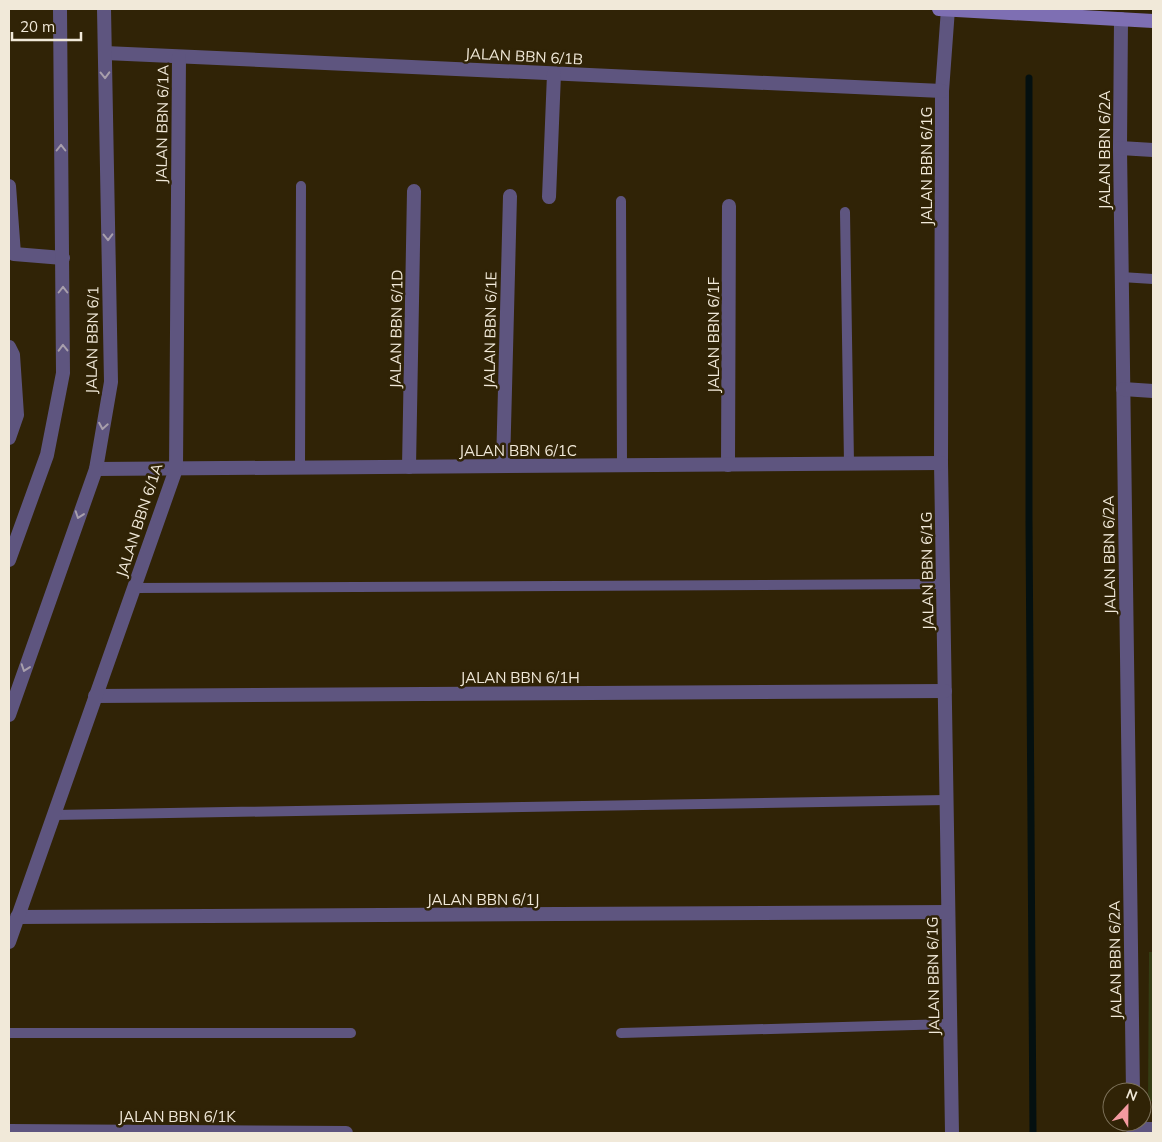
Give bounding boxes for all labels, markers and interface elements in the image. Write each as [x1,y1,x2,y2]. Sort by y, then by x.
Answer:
scale bar [12,10,81,42]
text: 20 m [20,17,55,36]
street label: JALAN BBN 6/1B [465,43,583,69]
street label: JALAN BBN 6/1A [151,64,173,184]
one-way arrow [100,72,110,79]
street label: JALAN BBN 6/2A [1095,91,1114,209]
street label: JALAN BBN 6/1G [917,107,936,225]
one-way arrow [56,144,67,152]
one-way arrow [103,234,114,242]
street label: JALAN BBN 6/1D [385,269,407,389]
street label: JALAN BBN 6/1E [479,271,501,388]
street label: JALAN BBN 6/1F [704,277,723,393]
one-way arrow [58,285,68,293]
street label: JALAN BBN 6/1 [82,286,102,394]
one-way arrow [58,343,68,351]
one-way arrow [99,421,109,430]
street label: JALAN BBN 6/1C [459,441,577,460]
street label: JALAN BBN 6/1A [112,461,166,579]
street label: JALAN BBN 6/2A [1098,495,1120,615]
one-way arrow [75,510,85,519]
street label: JALAN BBN 6/1G [916,511,938,631]
one-way arrow [21,664,31,672]
street label: JALAN BBN 6/1H [460,668,580,687]
street label: JALAN BBN 6/1J [427,890,539,909]
street label: JALAN BBN 6/2A [1104,900,1126,1020]
street label: JALAN BBN 6/1G [922,916,944,1036]
north arrow [1102,1082,1152,1132]
text: N [1124,1085,1140,1105]
street label: JALAN BBN 6/1K [118,1107,236,1126]

